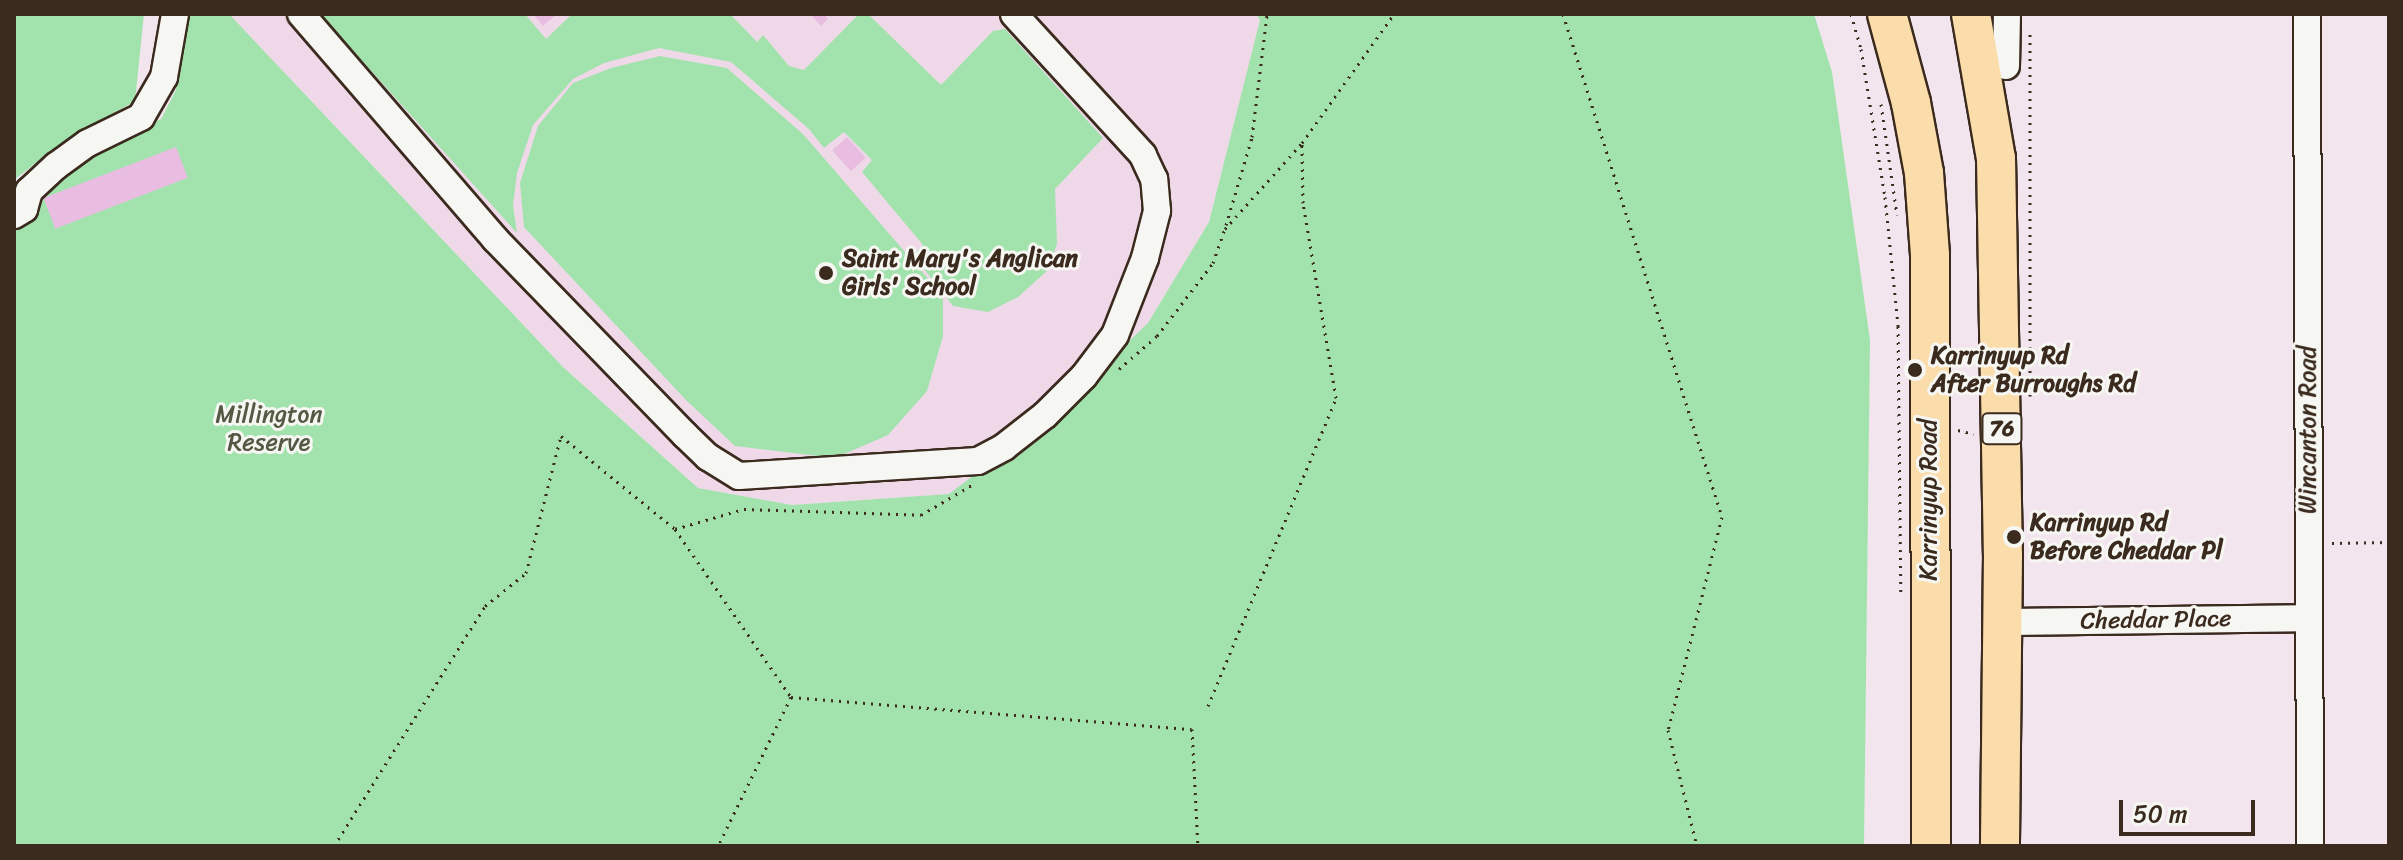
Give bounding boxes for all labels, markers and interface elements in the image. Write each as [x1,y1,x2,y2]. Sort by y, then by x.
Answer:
place label: Saint Mary's Anglican Girls' School [842,245,1076,301]
marker: Saint Mary's Anglican Girls' School [817,264,835,282]
place label: Karrinyup Rd After Burroughs Rd [1931,342,2137,398]
street label: Wincanton Road [2294,346,2322,514]
marker: Karrinyup Rd After Burroughs Rd [1906,361,1924,379]
park label: Millington Reserve [215,401,323,457]
road number: 76 [1980,411,2024,447]
street label: Karrinyup Road [1915,419,1943,581]
place label: Karrinyup Rd Before Cheddar Pl [2030,509,2223,565]
marker: Karrinyup Rd Before Cheddar Pl [2005,528,2023,546]
street label: Cheddar Place [2080,604,2232,636]
scale bar [2123,784,2259,834]
text: 50 m [2133,793,2188,835]

